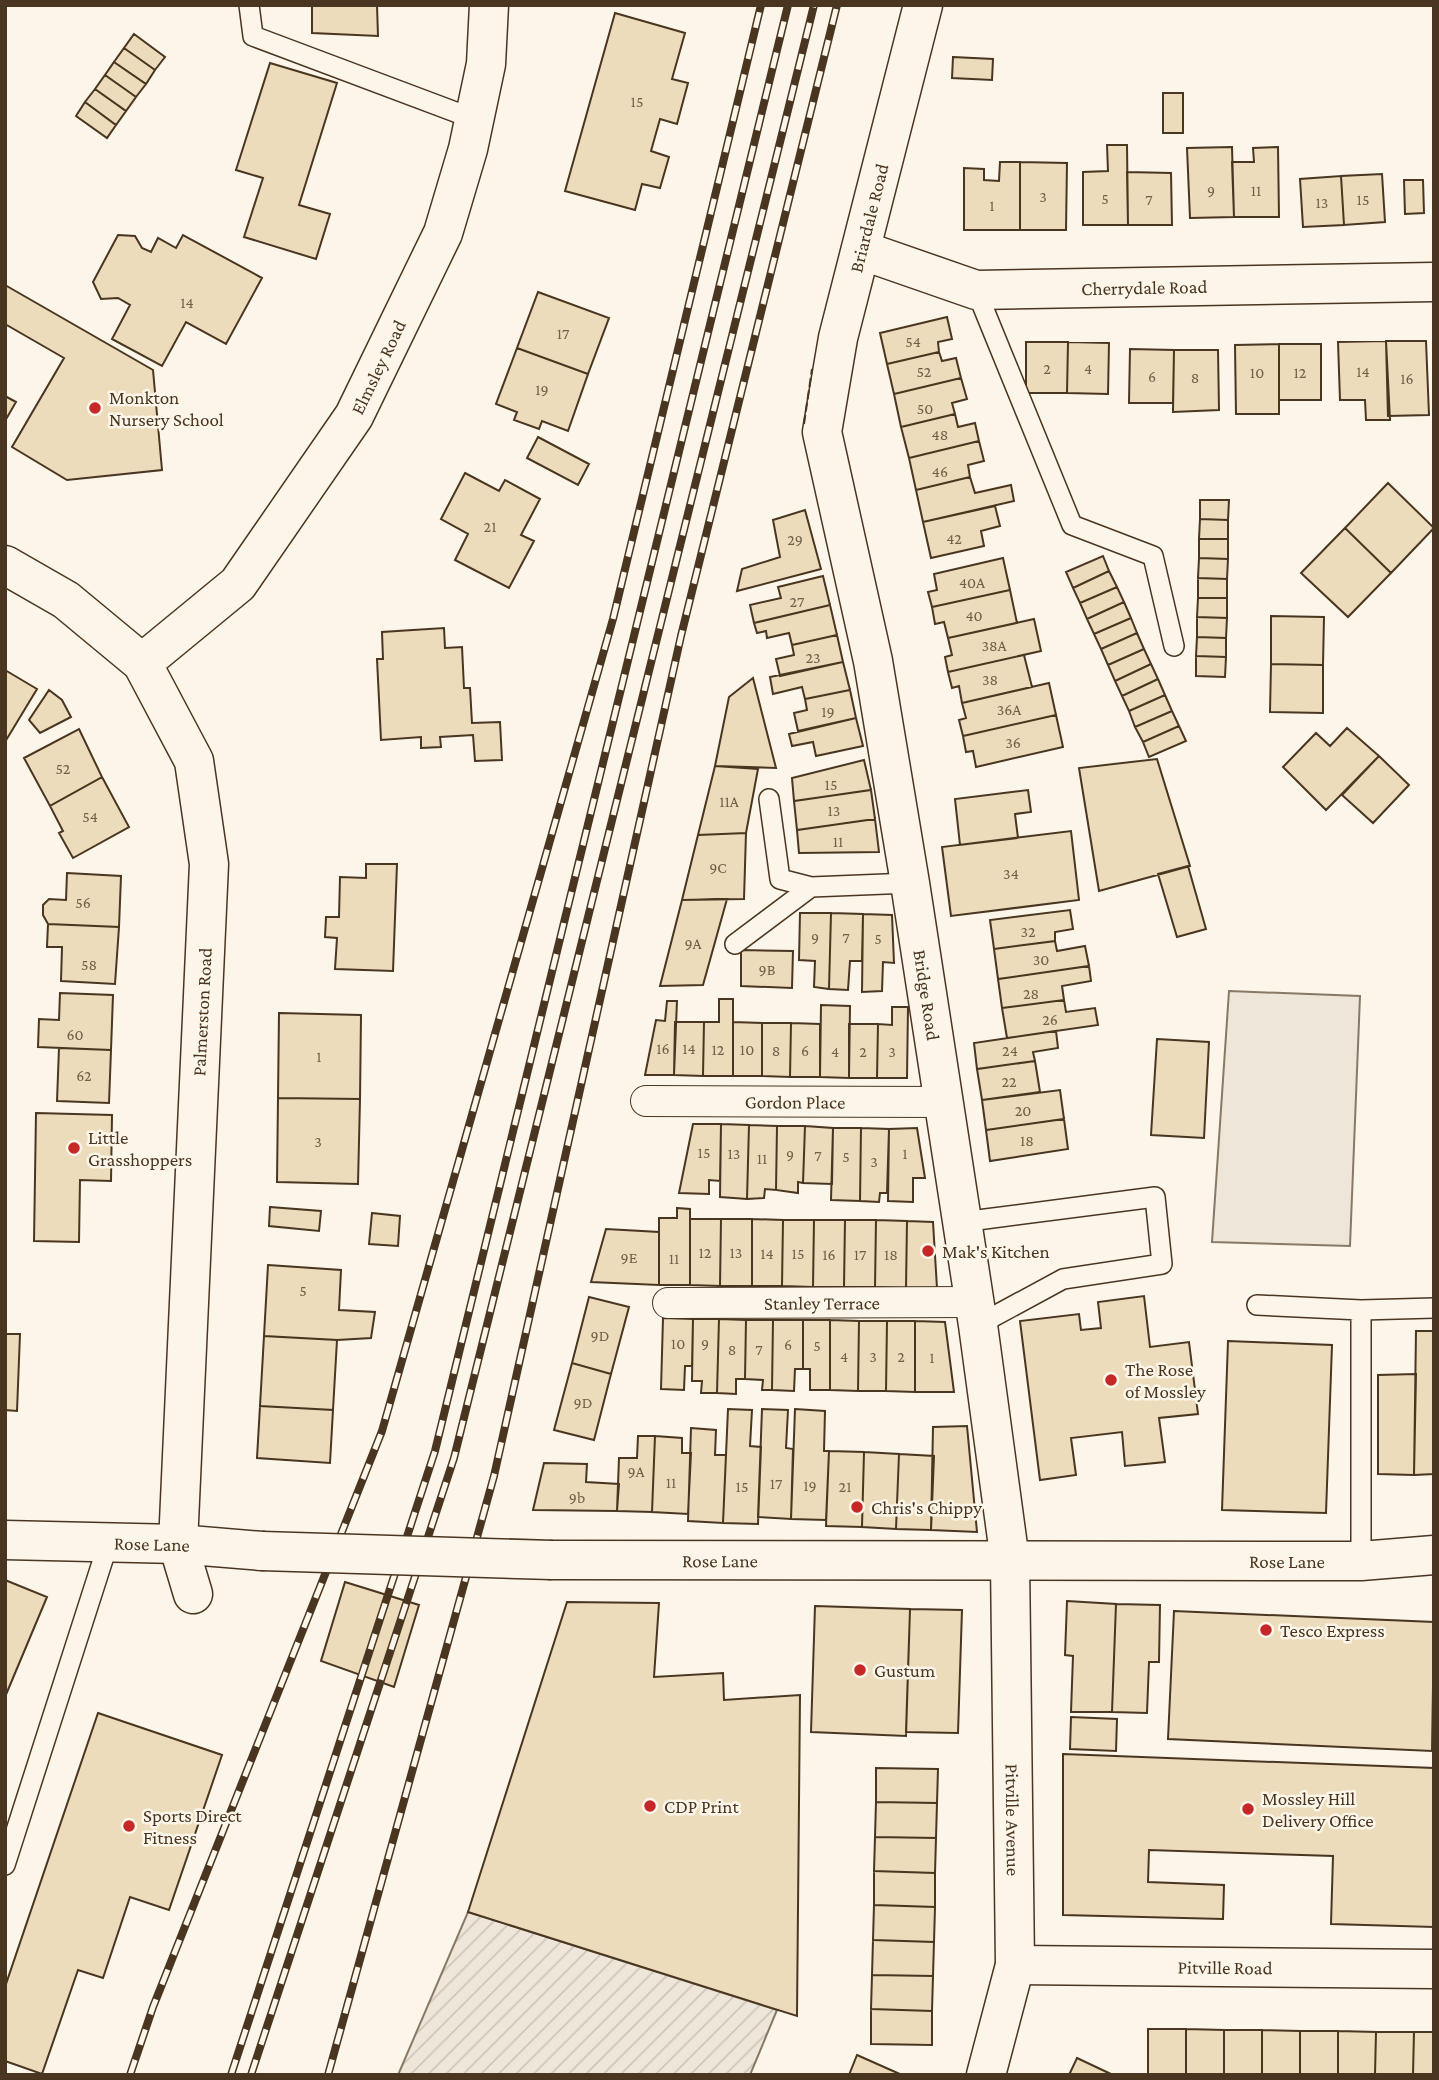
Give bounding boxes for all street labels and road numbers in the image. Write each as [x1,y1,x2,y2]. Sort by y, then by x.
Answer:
street label: Briardale Road [845,161,893,275]
street label: Cherrydale Road [1081,275,1208,299]
street label: Elmsley Road [346,316,410,418]
street label: Palmerston Road [188,947,216,1077]
street label: Bridge Road [910,948,945,1042]
street label: Gordon Place [745,1091,845,1112]
street label: Stanley Terrace [764,1292,880,1313]
street label: Rose Lane [114,1532,191,1555]
street label: Rose Lane [682,1550,758,1571]
street label: Rose Lane [1249,1550,1325,1571]
street label: Pitville Avenue [1002,1764,1024,1876]
street label: Pitville Road [1177,1956,1273,1978]

